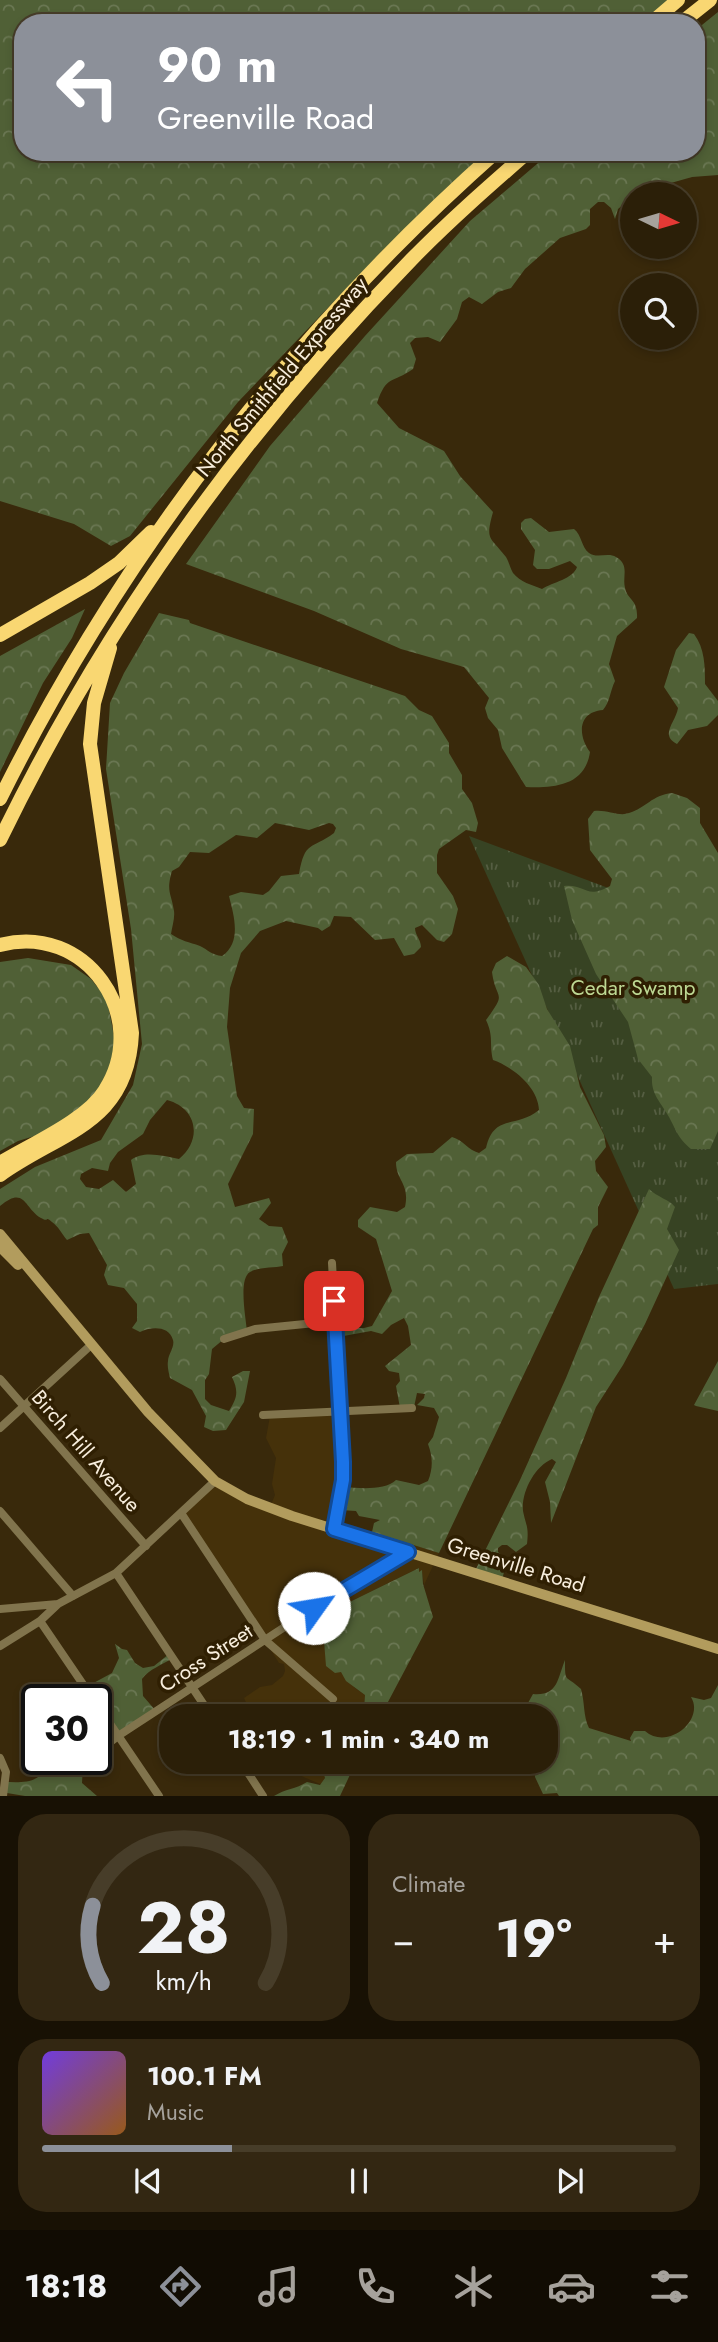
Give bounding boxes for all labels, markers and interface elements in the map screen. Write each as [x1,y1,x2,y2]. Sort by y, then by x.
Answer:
text: 90 m [157,30,277,100]
icon: left [42,42,133,133]
text: Greenville Road [157,95,374,141]
north arrow [620,182,696,259]
map controls [620,182,697,350]
street label: North Smithfield Expressway [189,270,375,483]
button: search [620,273,697,350]
park label: Cedar Swamp [570,973,696,1003]
pin [304,1271,364,1331]
icon: arrive [315,1282,353,1320]
street label: Birch Hill Avenue [24,1383,148,1519]
street label: Greenville Road [443,1530,589,1600]
position arrow [277,1571,351,1645]
street label: Cross Street [153,1617,259,1699]
speed limit sign: 30 [21,1684,112,1775]
text: 18:19 · 1 min · 340 m [228,1720,489,1758]
text: Climate [392,1867,465,1901]
text: 28 [137,1876,231,1981]
text: 19° [495,1901,572,1977]
text: − [392,1912,414,1967]
text: + [653,1912,676,1967]
text: km/h [156,1963,212,1999]
text: 100.1 FM [147,2057,262,2095]
text: Music [147,2095,204,2129]
icon: previous [129,2162,167,2200]
icon: pause [340,2162,378,2200]
icon: next [551,2162,589,2200]
icon: directions [156,2262,205,2311]
icon: music [254,2262,303,2311]
icon: phone [351,2262,400,2311]
icon: climate [449,2262,498,2311]
icon: car [547,2262,596,2311]
icon: filters [645,2262,694,2311]
text: 18:18 [24,2263,107,2309]

